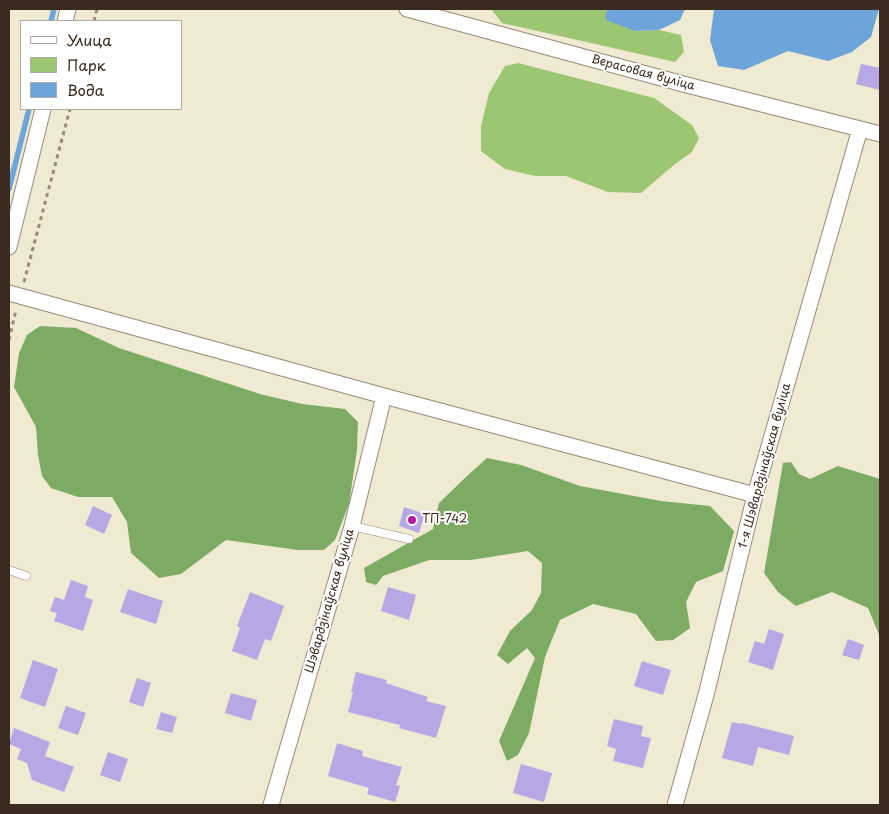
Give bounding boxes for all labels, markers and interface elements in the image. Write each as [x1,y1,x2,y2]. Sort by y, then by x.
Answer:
legend [20,20,182,110]
text: Улица [67,28,112,51]
street label: Верасовая вуліца [590,52,696,94]
text: Парк [67,53,106,76]
text: Вода [67,78,104,101]
street label: 1-я Шэвардзінаўская вуліца [736,382,794,550]
place label: ТП-742 [422,513,467,527]
marker: ТП-742 [406,514,418,526]
street label: Шэвардзінаўская вуліца [303,527,357,675]

